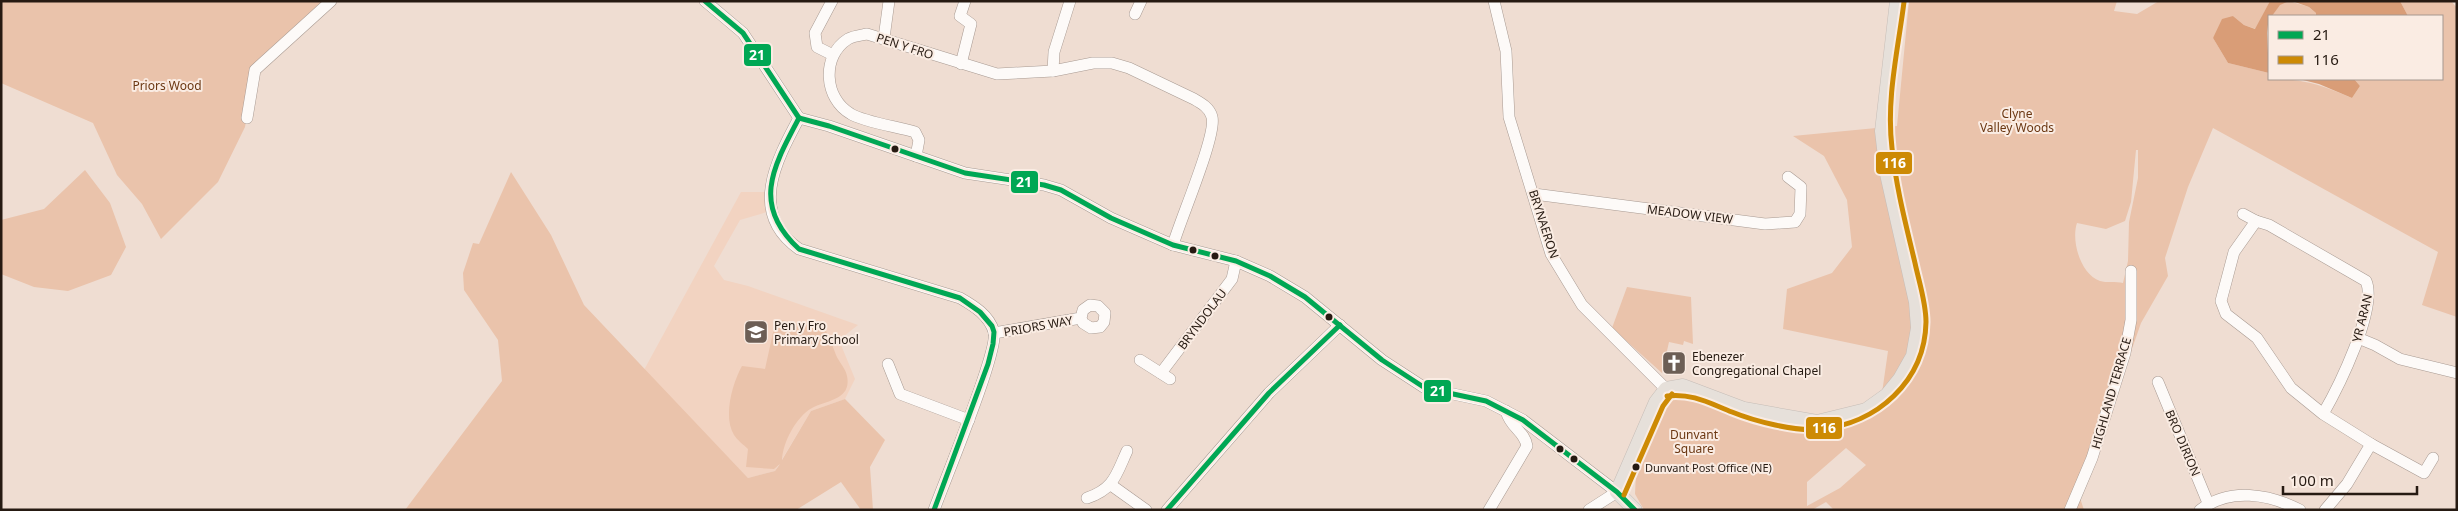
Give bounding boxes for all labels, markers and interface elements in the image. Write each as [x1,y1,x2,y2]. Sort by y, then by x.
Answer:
legend [2268,15,2443,80]
text: 21 [2313,24,2330,44]
street label: PEN Y FRO [874,29,936,63]
line badge: 21 [743,43,772,67]
text: 21 [749,45,765,64]
text: 116 [2313,49,2339,69]
park label: Priors Wood [132,77,202,94]
park label: Clyne Valley Woods [1980,105,2054,136]
unlabelled marker [890,144,900,154]
line badge: 116 [1875,151,1913,175]
text: 116 [1882,153,1906,172]
line badge: 21 [1010,170,1039,194]
text: 21 [1016,172,1032,191]
street label: BRYNAERON [1525,187,1563,261]
street label: MEADOW VIEW [1646,200,1734,228]
unlabelled marker [1188,245,1198,255]
unlabelled marker [1210,251,1220,261]
street label: BRYNDOLAU [1174,285,1230,353]
street label: YR ARAN [2348,292,2376,344]
street label: PRIORS WAY [1002,312,1074,340]
unlabelled marker [1324,312,1334,322]
place label: Pen y Fro Primary School [774,317,859,348]
school or university icon: Pen y Fro Primary School [743,319,769,345]
street label: HIGHLAND TERRACE [2087,335,2135,451]
place label: Ebenezer Congregational Chapel [1692,348,1821,379]
church icon: Ebenezer Congregational Chapel [1661,350,1687,376]
line badge: 21 [1423,379,1452,403]
text: 21 [1430,381,1446,400]
street label: BRO DIRION [2161,407,2205,479]
line badge: 116 [1805,416,1843,440]
text: 116 [1812,418,1836,437]
park label: Dunvant Square [1670,426,1719,457]
unlabelled marker [1555,444,1565,454]
unlabelled marker [1569,454,1579,464]
place label: Dunvant Post Office (NE) [1645,460,1772,475]
marker: Dunvant Post Office (NE) [1631,462,1641,472]
scale bar [2283,464,2417,496]
text: 100 m [2290,470,2334,490]

